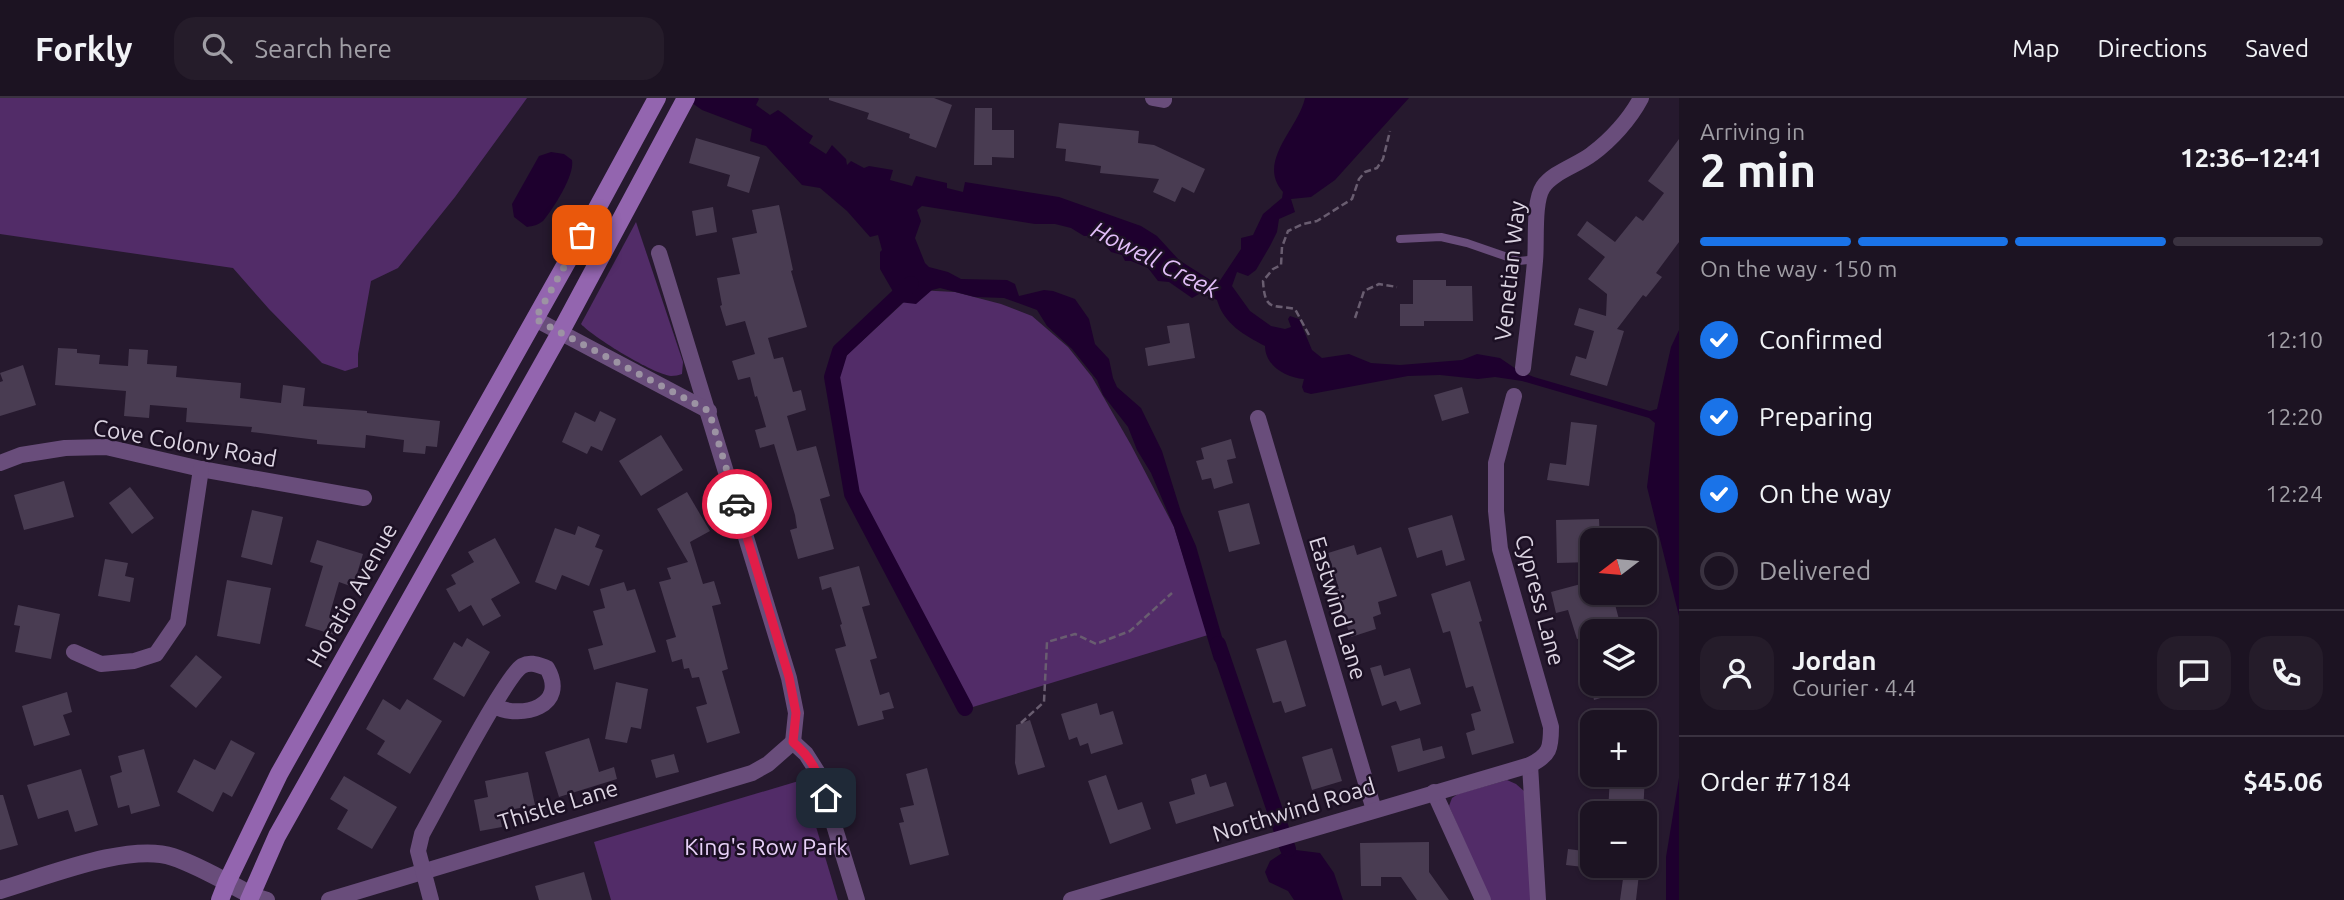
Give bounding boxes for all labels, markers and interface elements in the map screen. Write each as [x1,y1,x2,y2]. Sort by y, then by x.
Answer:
search box [174,17,664,80]
icon: search [198,29,236,67]
text: Forkly [35,30,132,67]
text: Search here [254,34,392,63]
text: Map [2012,35,2059,62]
text: Directions [2097,35,2207,62]
text: Saved [2245,35,2309,62]
text: Arriving in [1700,119,1805,144]
text: 12:36–12:41 [2180,143,2323,172]
text: 2 min [1700,144,1816,196]
street label: Venetian Way [1490,200,1529,342]
pin [552,205,612,265]
icon: bag [563,216,601,254]
water label: Howell Creek [1087,216,1224,304]
text: On the way · 150 m [1700,256,1897,281]
icon: check [1700,321,1738,359]
text: Confirmed [1759,325,1883,354]
text: 12:10 [2265,327,2323,352]
icon: check [1700,398,1738,436]
text: Preparing [1759,402,1873,431]
text: 12:20 [2265,404,2323,429]
street label: Cove Colony Road [91,414,279,471]
courier [702,469,772,539]
icon: check [1700,475,1738,513]
text: On the way [1759,479,1891,508]
text: 12:24 [2265,481,2323,506]
icon: car [718,485,756,523]
street label: Horatio Avenue [302,518,401,671]
north arrow [1580,528,1657,606]
map controls [1580,528,1657,878]
street label: Cypress Lane [1511,532,1570,668]
street label: Eastwind Lane [1305,533,1372,682]
text: Delivered [1759,556,1871,585]
button: layers [1580,619,1657,696]
button: person [1700,636,1774,710]
button: chat [2157,636,2231,710]
button: phone [2249,636,2323,710]
text: Jordan [1792,646,1877,675]
text: Courier · 4.4 [1792,675,1916,700]
button: + [1580,710,1657,787]
text: Order #7184 [1700,767,1851,796]
text: $45.06 [2243,767,2323,796]
pin [796,768,856,828]
street label: Northwind Road [1209,773,1378,846]
street label: Thistle Lane [495,774,621,835]
icon: home [807,779,845,817]
button: − [1580,801,1657,878]
park label: King's Row Park [684,834,848,859]

